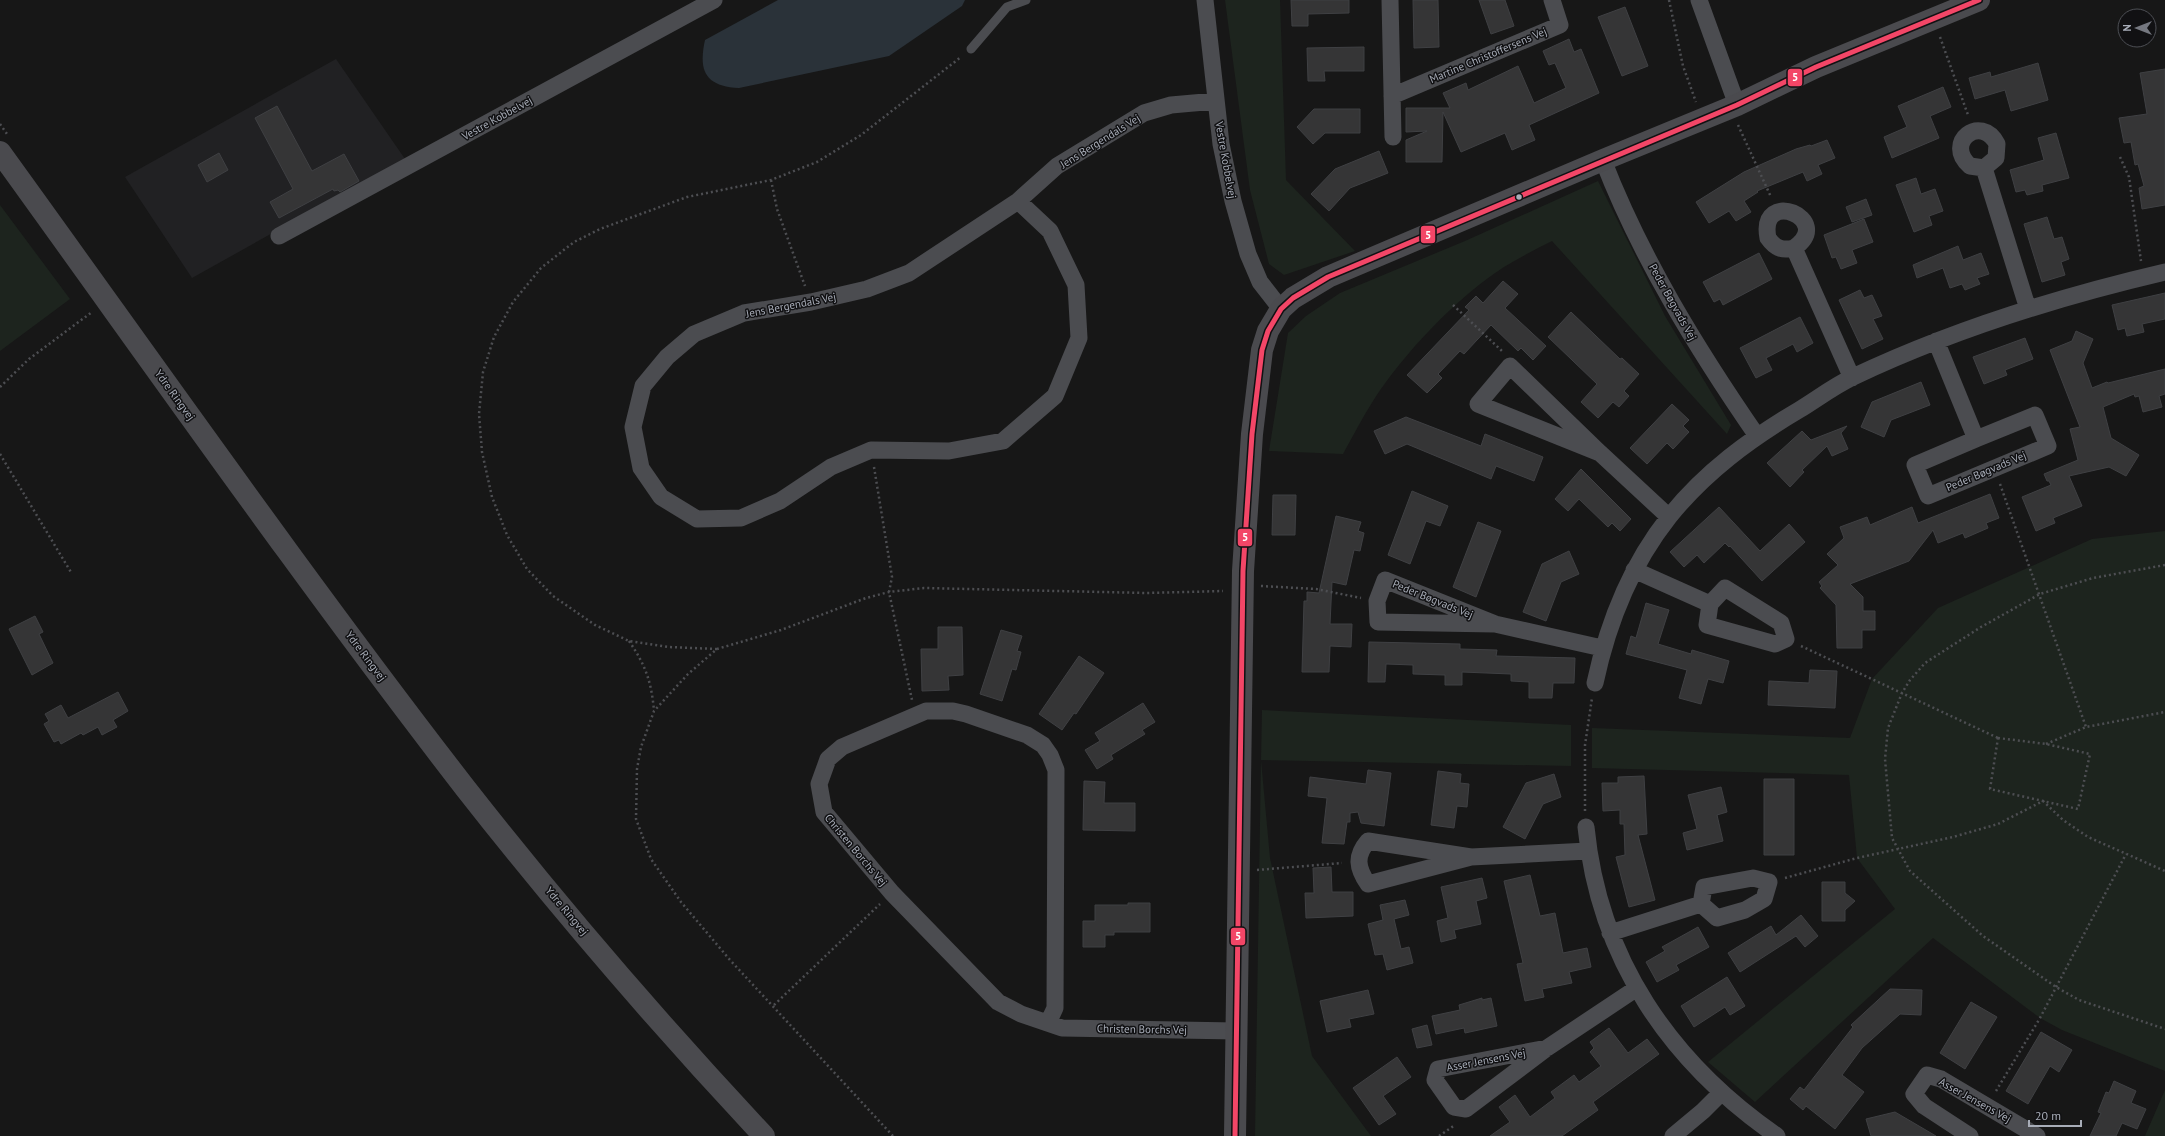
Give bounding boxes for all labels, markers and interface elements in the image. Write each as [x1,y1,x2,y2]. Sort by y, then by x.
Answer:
north arrow [2117,8,2157,48]
street label: Martine Christoffersens Vej [1427,24,1549,86]
text: N [2120,24,2134,32]
line badge: 5 [1787,68,1803,87]
text: 5 [1792,70,1798,84]
street label: Vestre Kobbelvej [458,93,535,144]
street label: Jens Bergendals Vej [1057,111,1143,172]
street label: Vestre Kobbelvej [1212,119,1240,200]
unlabelled marker [1514,192,1524,202]
line badge: 5 [1420,225,1436,244]
text: 5 [1425,228,1431,242]
street label: Peder Bøgvads Vej [1646,261,1700,343]
street label: Jens Bergendals Vej [744,289,837,321]
street label: Ydre Ringvej [152,367,198,423]
street label: Peder Bøgvads Vej [1944,448,2028,494]
line badge: 5 [1237,528,1253,547]
text: 5 [1242,530,1248,544]
street label: Peder Bøgvads Vej [1391,576,1475,622]
street label: Ydre Ringvej [343,628,390,684]
street label: Christen Borchs Vej [822,811,890,889]
street label: Ydre Ringvej [543,884,592,938]
line badge: 5 [1230,927,1246,946]
text: 5 [1235,929,1241,943]
street label: Christen Borchs Vej [1097,1021,1187,1037]
street label: Asser Jensens Vej [1445,1045,1527,1075]
street label: Asser Jensens Vej [1936,1074,2014,1126]
scale bar [2029,1102,2081,1128]
text: 20 m [2035,1108,2061,1123]

